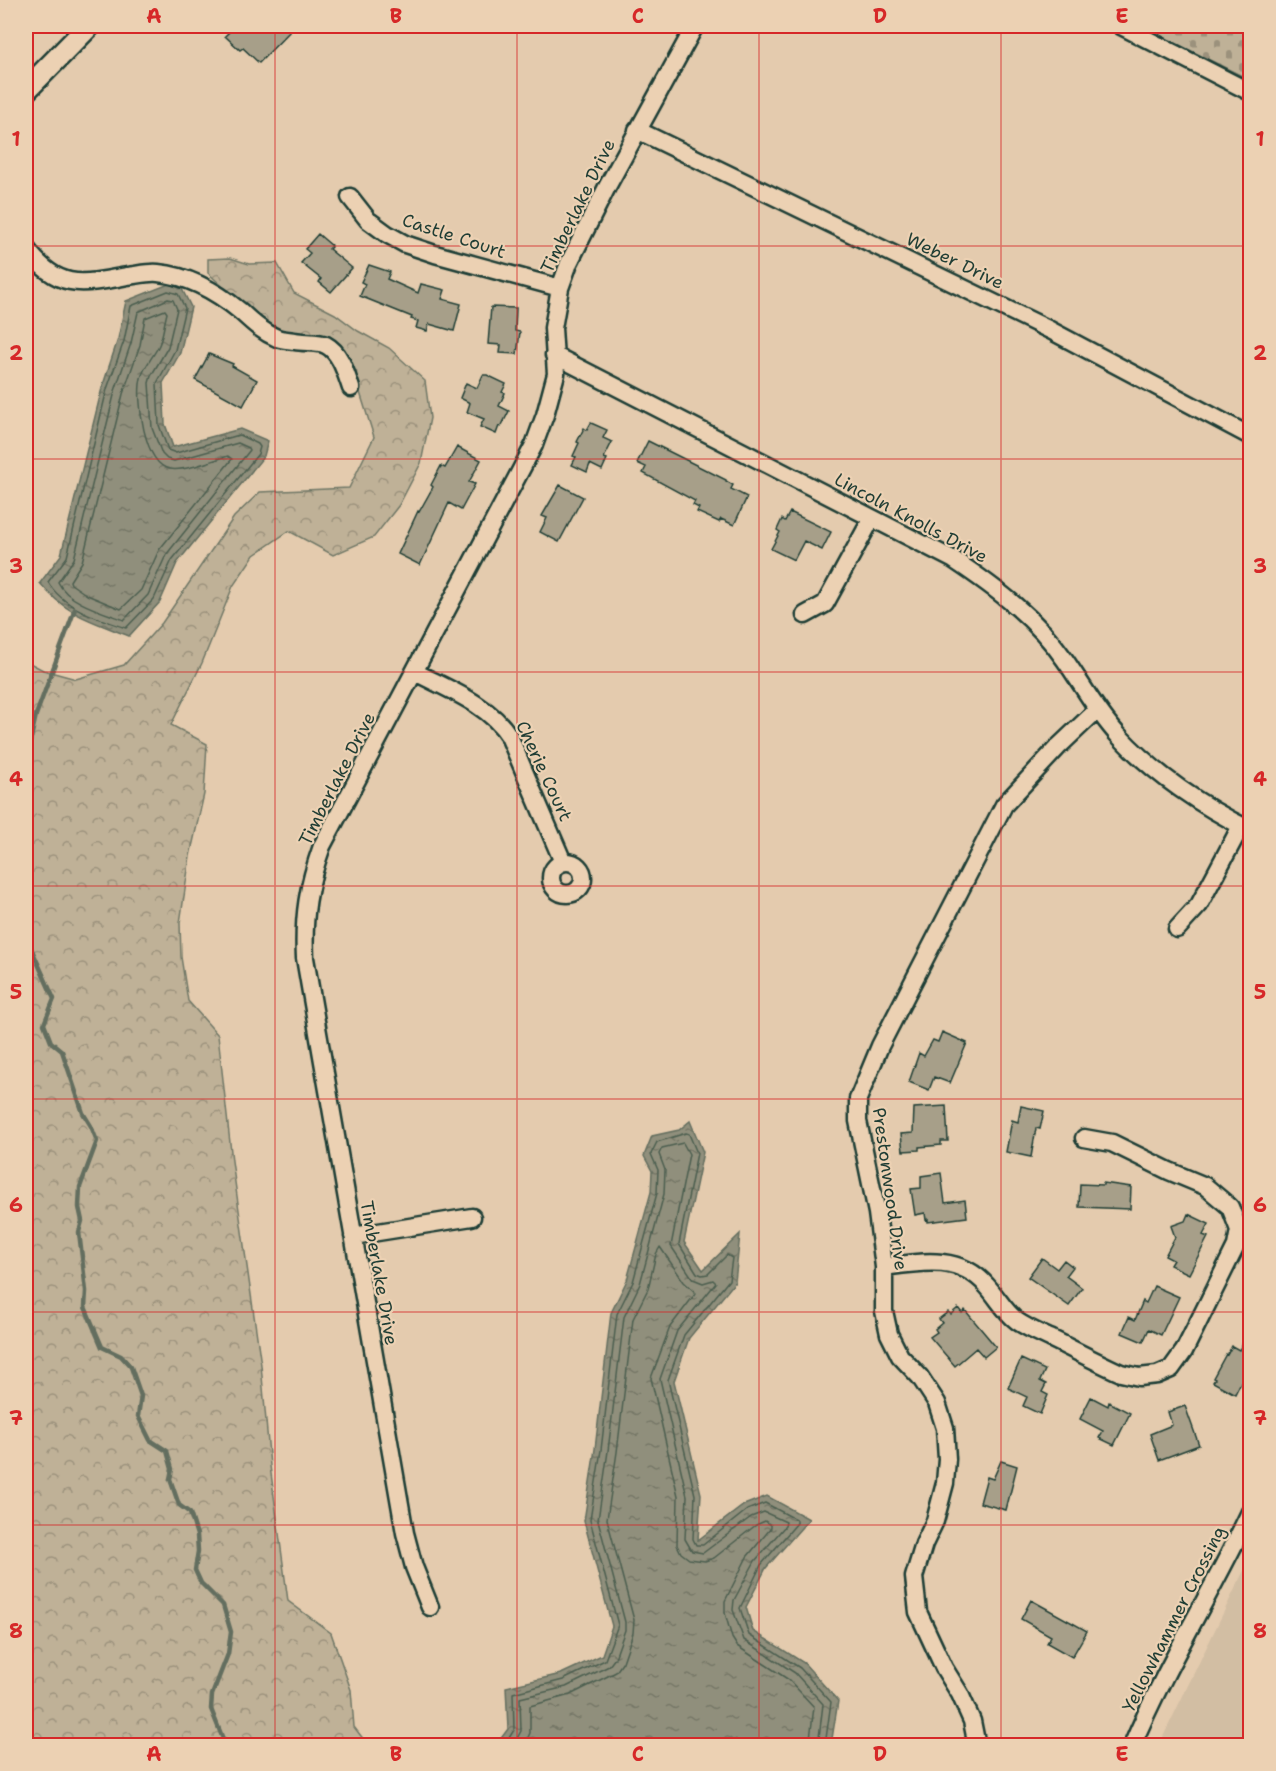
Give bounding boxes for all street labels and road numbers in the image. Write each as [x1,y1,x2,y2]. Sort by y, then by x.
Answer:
street label: Timberlake Drive [535,135,621,277]
street label: Castle Court [399,208,509,264]
street label: Weber Drive [902,227,1008,295]
street label: Lincoln Knolls Drive [830,467,992,569]
street label: Timberlake Drive [293,708,381,850]
street label: Cherie Court [510,717,578,825]
street label: Prestonwood Drive [867,1106,913,1272]
street label: Timberlake Drive [354,1199,404,1347]
street label: Yellowhammer Crossing [1117,1522,1231,1716]

